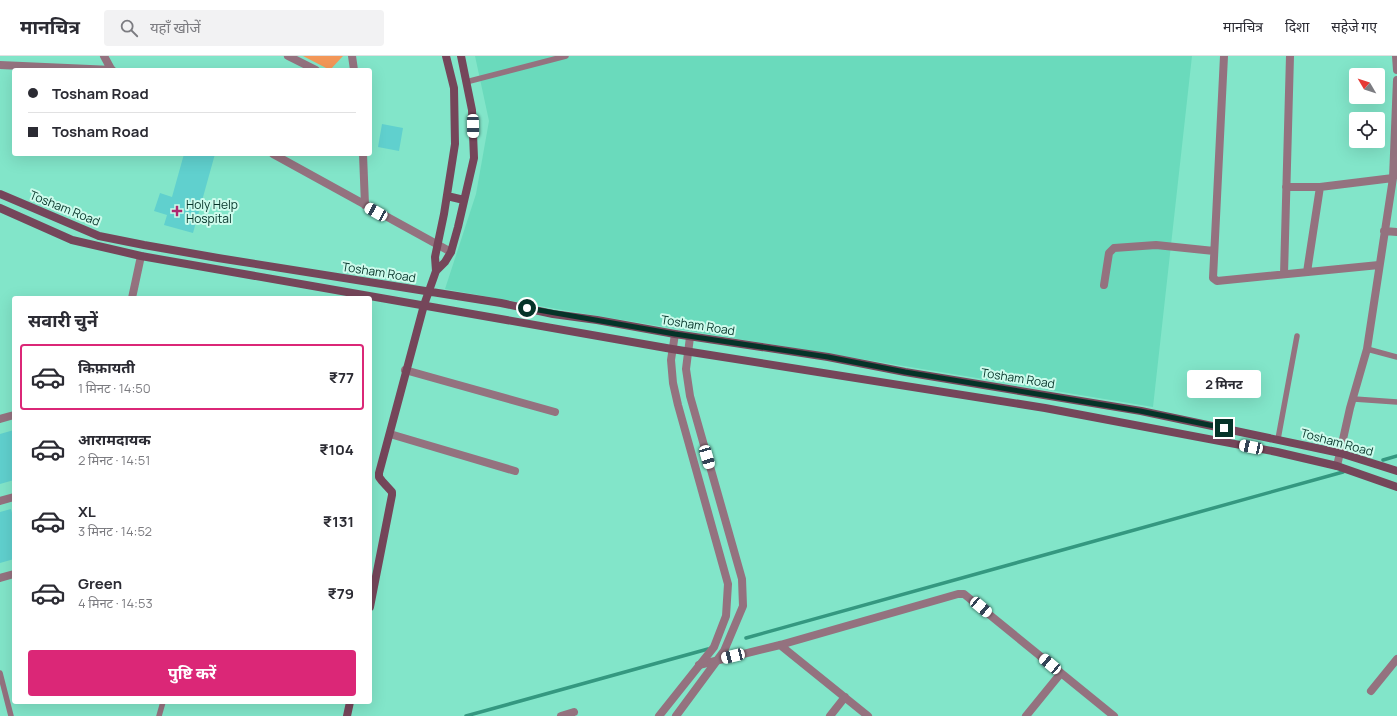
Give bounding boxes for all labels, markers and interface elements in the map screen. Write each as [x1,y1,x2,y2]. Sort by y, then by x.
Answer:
search box [104,10,384,46]
text: मानचित्र [20,14,80,40]
icon: search [118,17,140,39]
text: यहाँ खोजें [150,17,201,38]
text: मानचित्र [1223,17,1263,36]
text: दिशा [1285,17,1309,36]
text: सहेजे गए [1331,17,1377,36]
north arrow [1349,68,1385,104]
map controls [1349,68,1385,148]
text: Tosham Road [52,83,149,104]
button: locate [1349,112,1385,148]
car [467,114,479,138]
text: Tosham Road [52,121,149,142]
street label: Tosham Road [27,186,103,230]
place label: Holy Help Hospital [186,196,238,227]
car [363,201,389,223]
marker: Holy Help Hospital [171,205,183,217]
street label: Tosham Road [341,258,417,286]
route start [518,299,536,317]
text: सवारी चुनें [28,308,98,332]
street label: Tosham Road [660,311,736,339]
text: किफ़ायती [78,357,135,378]
icon: car [30,359,66,395]
street label: Tosham Road [980,364,1056,392]
text: ₹77 [329,367,354,388]
callout: 2 मिनट [1187,370,1261,398]
text: 2 मिनट [1205,375,1243,393]
text: 1 मिनट · 14:50 [78,379,151,397]
route end [1215,419,1233,437]
street label: Tosham Road [1299,424,1375,460]
text: आरामदायक [78,429,151,450]
icon: car [30,431,66,467]
text: ₹104 [319,439,354,460]
car [1238,439,1264,455]
car [698,444,716,470]
text: 2 मिनट · 14:51 [78,451,150,469]
text: XL [78,501,96,522]
icon: car [30,503,66,539]
text: ₹131 [323,511,354,532]
text: 3 मिनट · 14:52 [78,522,152,540]
text: Green [78,573,122,594]
icon: car [30,575,66,611]
text: ₹79 [327,583,354,604]
text: 4 मिनट · 14:53 [78,594,153,612]
car [968,595,994,619]
car [720,647,746,665]
button: पुष्टि करें [28,650,356,696]
car [1037,652,1063,676]

